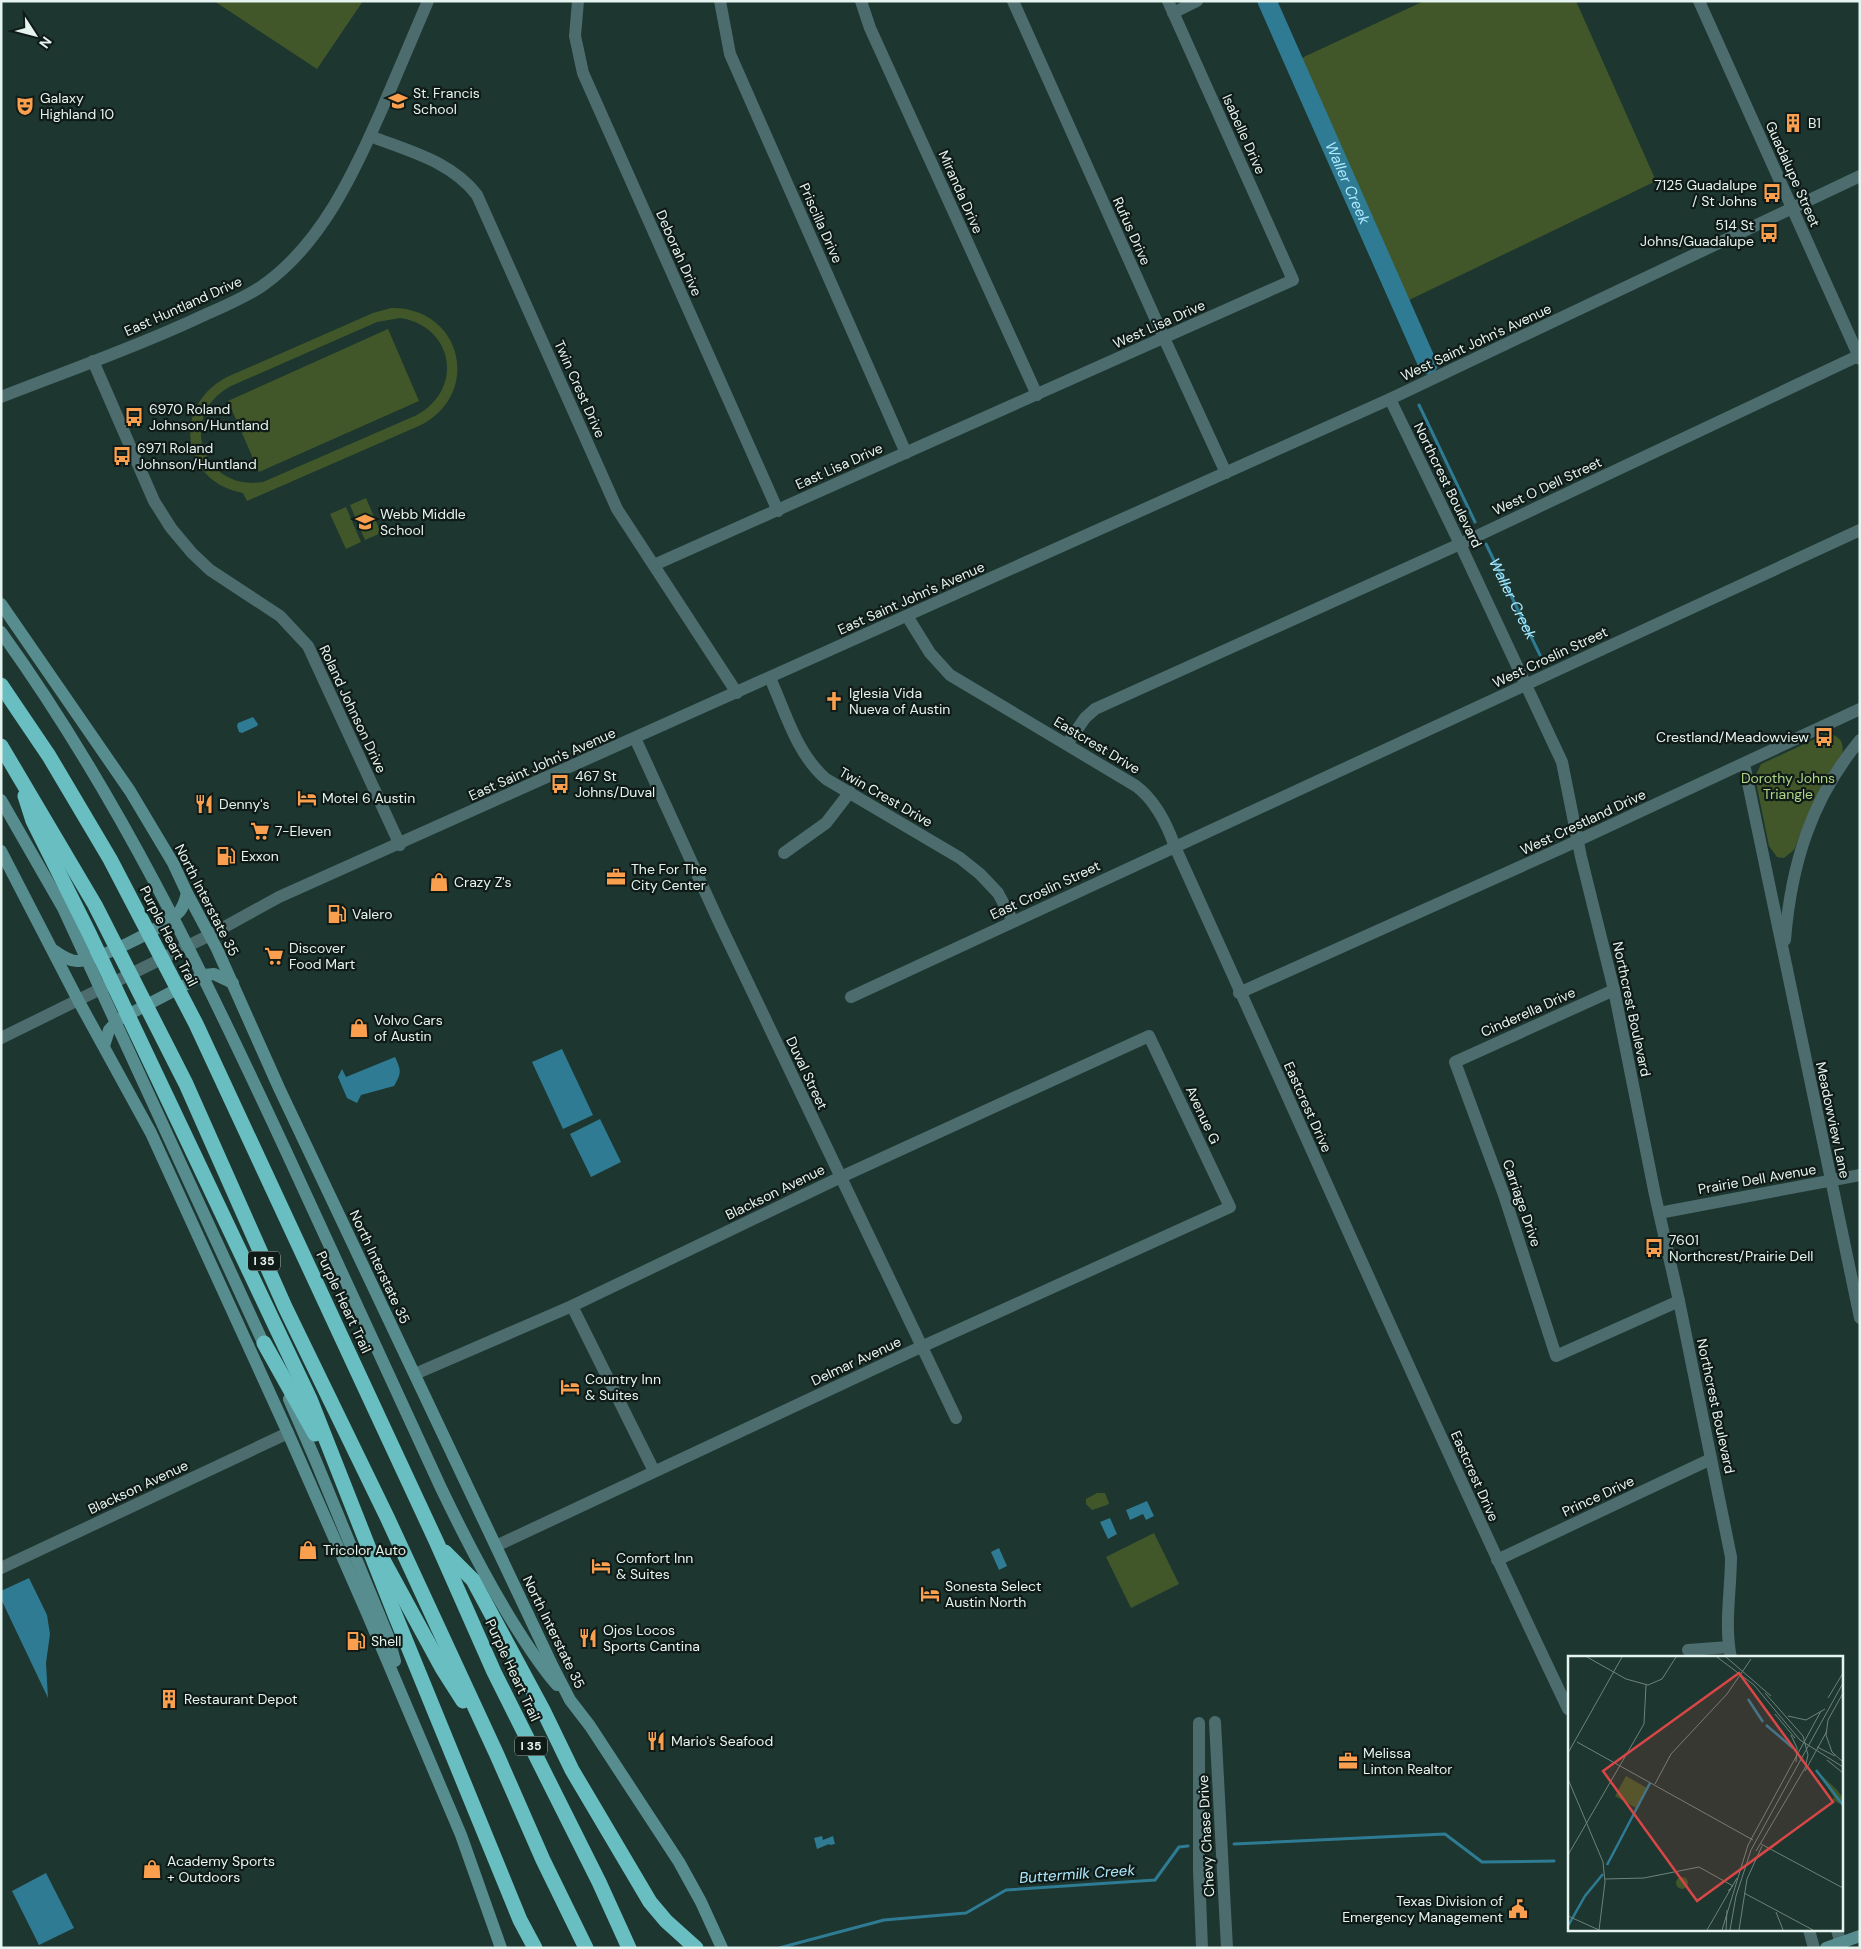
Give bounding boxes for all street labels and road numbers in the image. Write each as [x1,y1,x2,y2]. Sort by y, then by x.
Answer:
street label: Isabelle Drive [1218,91,1270,177]
street label: Guadalupe Street [1762,118,1824,230]
street label: Miranda Drive [935,148,987,236]
street label: Priscilla Drive [795,180,847,266]
street label: Rufus Drive [1109,194,1155,268]
street label: Deborah Drive [652,207,706,299]
street label: East Huntland Drive [121,272,245,340]
street label: West Lisa Drive [1110,296,1208,352]
street label: West Saint John's Avenue [1398,299,1554,385]
street label: Twin Crest Drive [550,337,610,441]
street label: Northcrest Boulevard [1410,419,1486,551]
street label: East Lisa Drive [793,439,886,493]
street label: West O Dell Street [1489,453,1605,519]
street label: East Saint John's Avenue [835,557,987,639]
street label: West Croslin Street [1490,622,1610,692]
street label: Roland Johnson Drive [315,642,391,776]
street label: Eastcrest Drive [1051,712,1143,778]
street label: East Saint John's Avenue [466,723,618,805]
street label: Twin Crest Drive [836,763,936,831]
street label: West Crestland Drive [1517,785,1649,859]
street label: North Interstate 35 [171,841,243,959]
street label: East Croslin Street [987,857,1103,923]
street label: Purple Heart Trail [136,883,202,989]
street label: Northcrest Boulevard [1609,940,1655,1078]
street label: Cinderella Drive [1478,983,1578,1041]
street label: Duval Street [782,1033,832,1113]
street label: Eastcrest Drive [1280,1059,1336,1155]
street label: Meadowview Lane [1812,1060,1854,1180]
street label: Avenue G [1182,1083,1224,1147]
street label: Carriage Drive [1499,1157,1545,1249]
street label: Blackson Avenue [722,1160,828,1224]
street label: Prairie Dell Avenue [1697,1160,1818,1198]
street label: North Interstate 35 [346,1207,414,1327]
street label: Purple Heart Trail [312,1248,376,1356]
road number: I 35 [248,1252,280,1270]
street label: Delmar Avenue [808,1332,904,1390]
street label: Northcrest Boulevard [1693,1337,1739,1475]
street label: Eastcrest Drive [1447,1428,1503,1524]
street label: Blackson Avenue [85,1456,191,1518]
street label: Prince Drive [1559,1471,1637,1521]
street label: North Interstate 35 [519,1573,589,1691]
street label: Purple Heart Trail [481,1616,545,1724]
road number: I 35 [515,1736,547,1755]
street label: Chevy Chase Drive [1194,1774,1218,1897]

